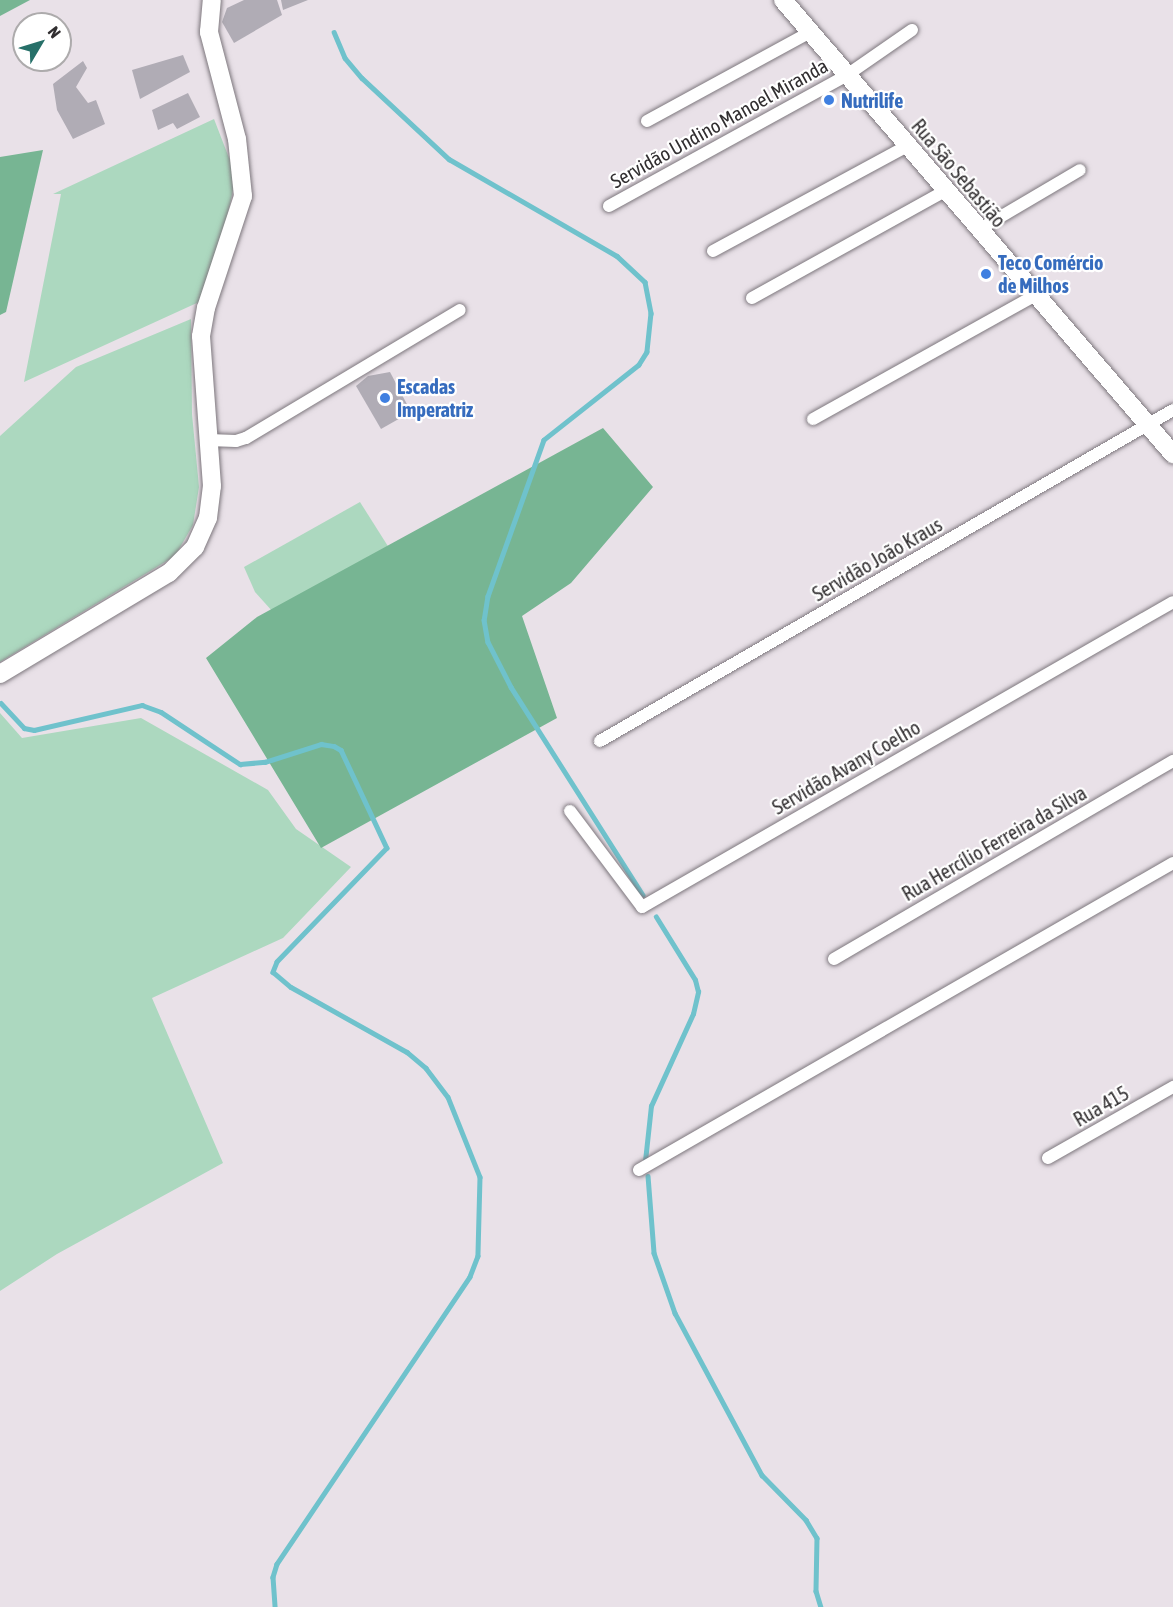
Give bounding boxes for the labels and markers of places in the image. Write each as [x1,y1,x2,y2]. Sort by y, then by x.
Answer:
place label: Nutrilife [841,88,903,112]
marker: Nutrilife [822,93,836,107]
place label: Teco Comércio de Milhos [998,250,1103,297]
marker: Teco Comércio de Milhos [979,267,993,281]
place label: Escadas Imperatriz [397,374,473,421]
marker: Escadas Imperatriz [378,391,392,405]

